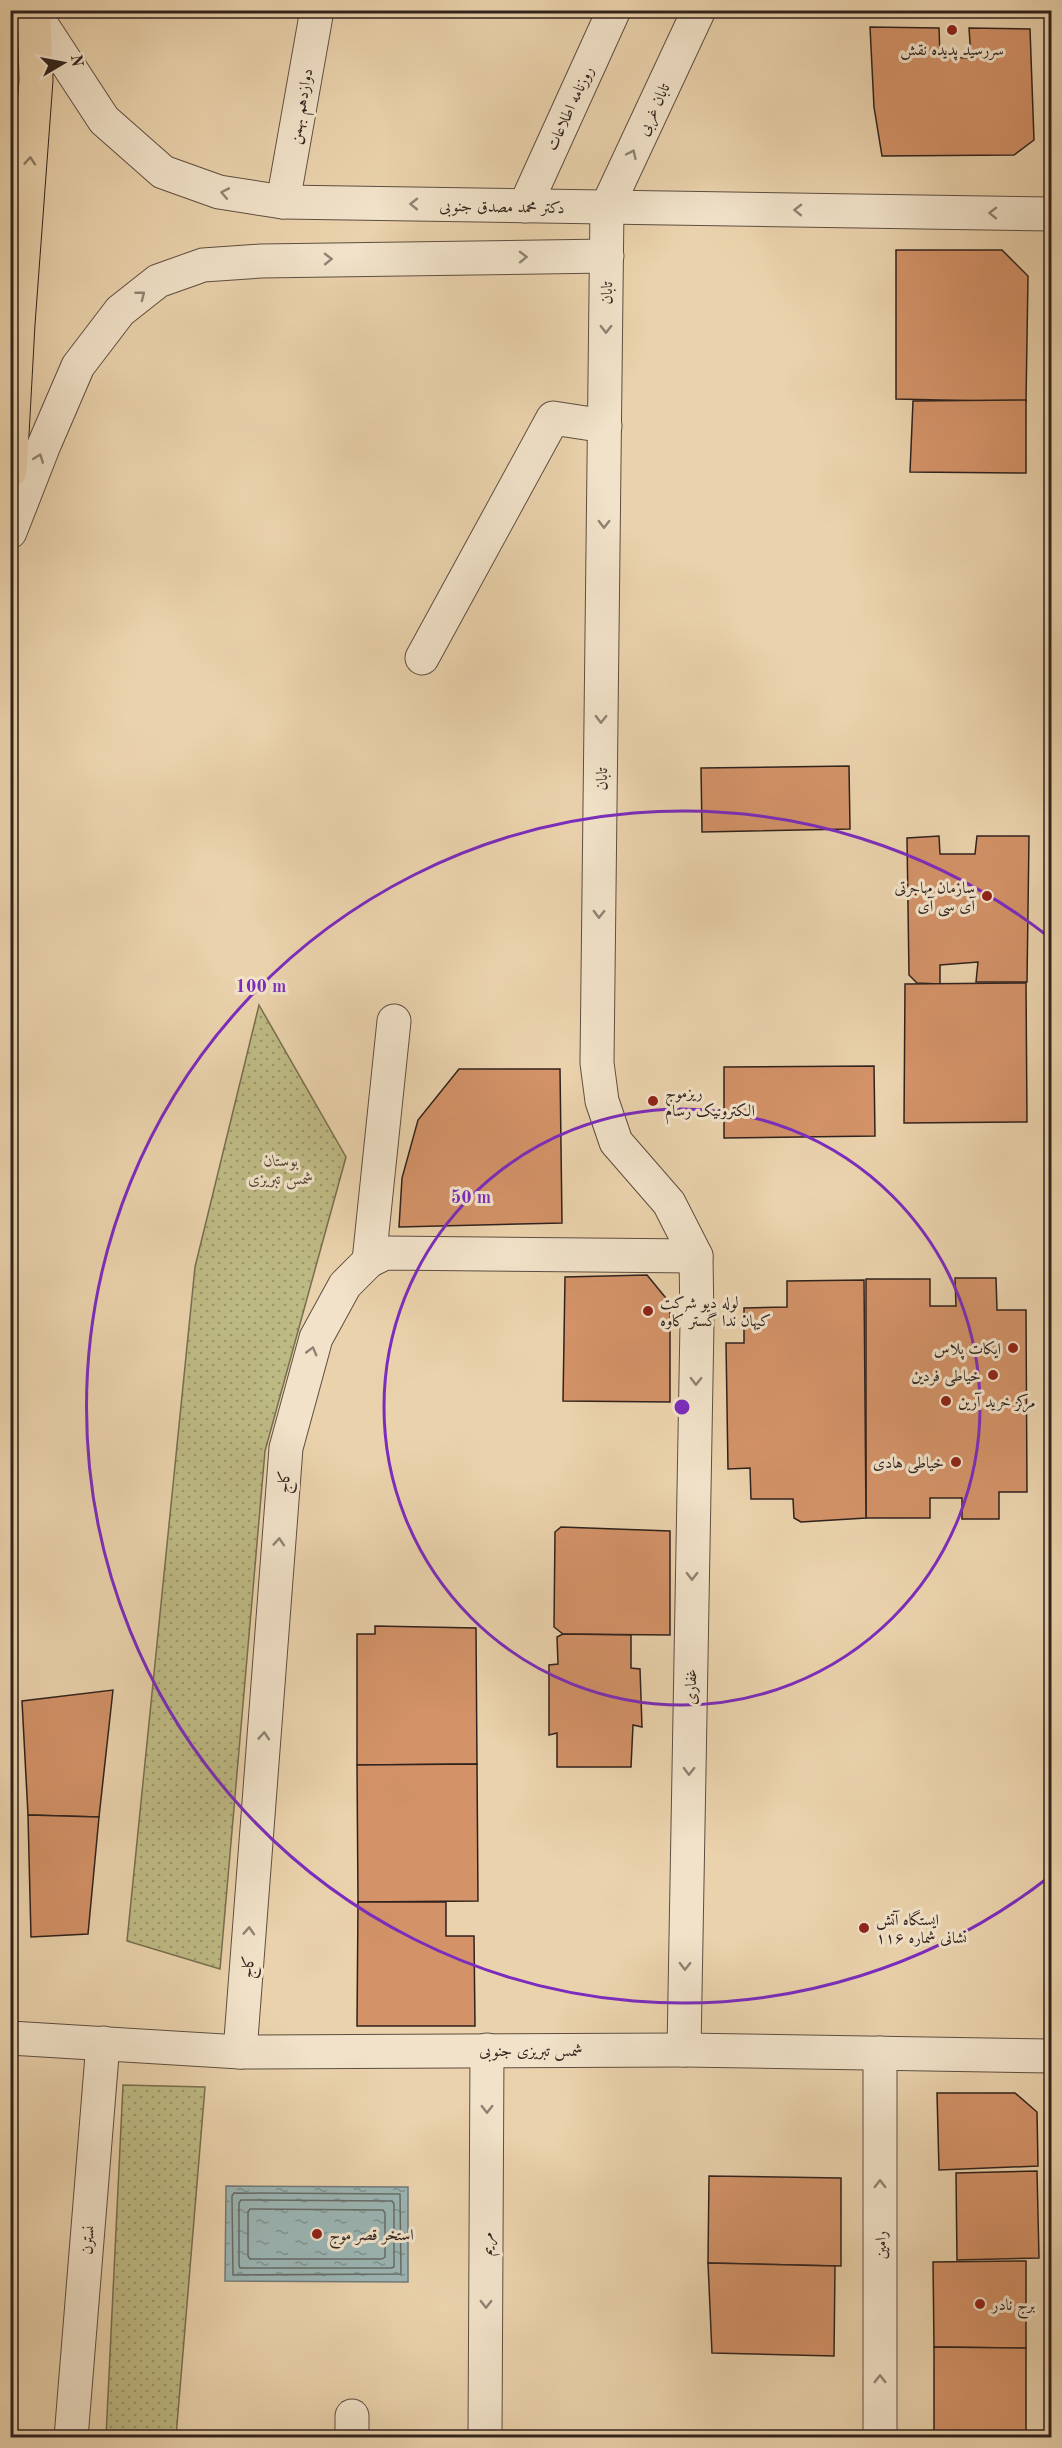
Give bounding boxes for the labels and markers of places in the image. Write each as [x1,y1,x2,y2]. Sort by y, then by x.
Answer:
marker: سررسید پدیده نقش [945,23,959,37]
place label: سررسید پدیده نقش [900,43,1004,61]
place label: سازمان مهاجرتی آی سی آی [894,881,977,917]
marker: سازمان مهاجرتی آی سی آی [980,889,994,903]
place label: ریزموج الکترونیک رسام [665,1086,755,1125]
marker: ریزموج الکترونیک رسام [646,1094,660,1108]
place label: لوله دپو شرکت کیهان ندا گستر کاوه [660,1295,771,1331]
marker: لوله دپو شرکت کیهان ندا گستر کاوه [641,1304,655,1318]
place label: ایکات پلاس [934,1340,1001,1360]
marker: ایکات پلاس [1006,1341,1020,1355]
marker: خیاطی فردین [986,1368,1000,1382]
place label: خیاطی فردین [911,1369,981,1387]
place label: مرکز خرید آرین [958,1392,1036,1413]
marker: مرکز خرید آرین [939,1394,953,1408]
centre of rings [672,1397,692,1417]
marker: خیاطی هادی [949,1455,963,1469]
place label: خیاطی هادی [873,1456,944,1474]
place label: ایستگاه آتش نشانی شماره ۱۱۶ [876,1909,967,1947]
marker: ایستگاه آتش نشانی شماره ۱۱۶ [857,1921,871,1935]
marker: استخر قصر موج [310,2227,324,2241]
place label: استخر قصر موج [329,2228,414,2249]
marker: برج نادر [973,2297,987,2311]
place label: برج نادر [990,2298,1035,2319]

